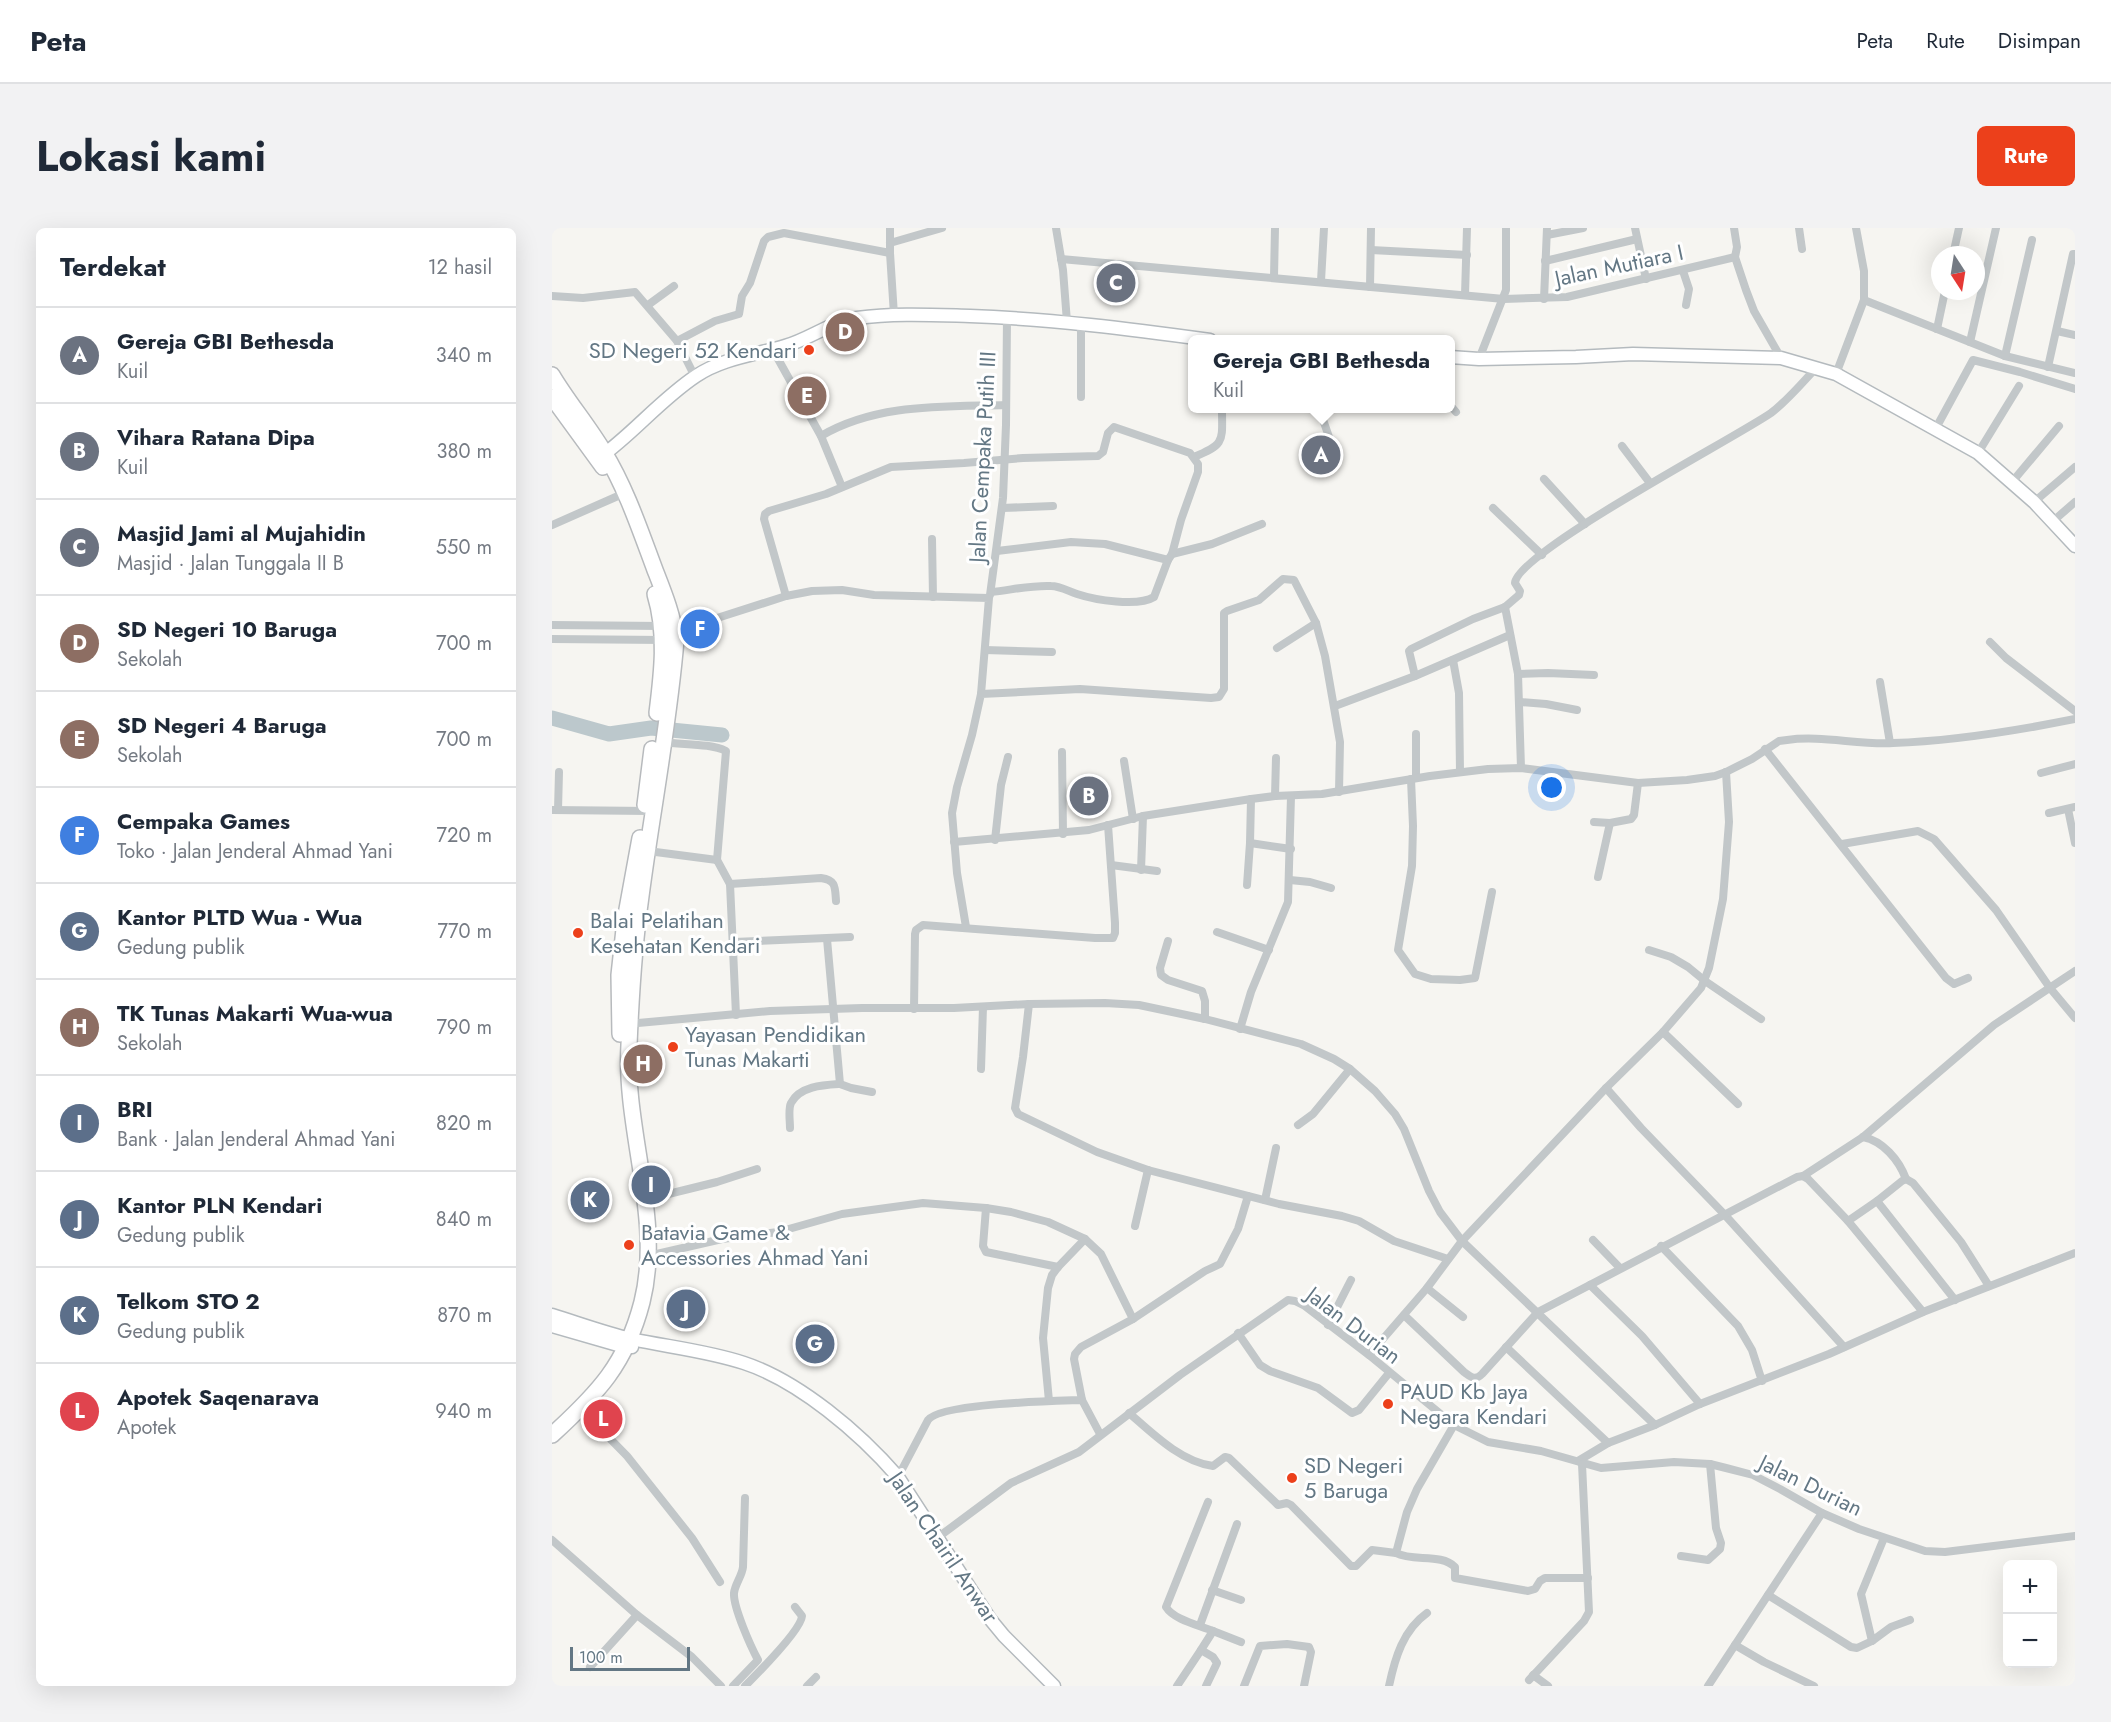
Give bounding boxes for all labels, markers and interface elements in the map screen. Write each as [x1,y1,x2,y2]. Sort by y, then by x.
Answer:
text: Peta [30,21,87,62]
text: Peta [1856,26,1893,56]
text: Rute [1926,26,1965,56]
text: Disimpan [1998,26,2081,56]
text: Lokasi kami [36,126,266,187]
button: Rute [1977,126,2075,186]
street label: Jalan Mutiara I [1549,236,1686,295]
north arrow [1931,246,1985,300]
text: Terdekat [60,248,166,286]
text: 12 hasil [428,253,492,282]
pin: C [1096,260,1136,306]
pin: D [826,310,864,354]
text: Gereja GBI Bethesda [117,325,334,357]
place label: SD Negeri 52 Kendari [589,334,797,366]
popup [1188,335,1455,413]
text: A [72,341,87,370]
text: 340 m [436,341,492,370]
marker: SD Negeri 52 Kendari [802,343,816,357]
text: Gereja GBI Bethesda [1213,344,1430,376]
street label: Jalan Cempaka Putih III [960,350,1004,567]
text: Kuil [117,357,148,386]
pin: E [788,374,826,418]
text: Kuil [1213,376,1244,405]
text: Vihara Ratana Dipa [117,421,315,453]
pin: A [1302,432,1340,478]
text: B [73,437,86,466]
text: 380 m [437,437,492,466]
text: Kuil [117,453,148,482]
text: Masjid Jami al Mujahidin [117,517,366,549]
text: C [72,533,87,562]
text: 550 m [436,533,492,562]
text: Masjid · Jalan Tunggala II B [117,549,344,578]
pin: F [680,606,720,652]
text: SD Negeri 10 Baruga [117,613,337,645]
text: D [72,629,87,658]
text: 700 m [436,629,492,658]
text: Sekolah [117,645,182,674]
text: SD Negeri 4 Baruga [117,709,327,741]
text: E [73,725,86,754]
text: 700 m [436,725,492,754]
text: Sekolah [117,741,182,770]
your location [1537,773,1566,802]
pin: B [1070,774,1108,818]
text: Cempaka Games [117,805,290,837]
text: F [74,821,85,850]
text: 720 m [437,821,492,850]
text: Toko · Jalan Jenderal Ahmad Yani [117,837,393,866]
text: Kantor PLTD Wua - Wua [117,901,362,933]
place label: Balai Pelatihan Kesehatan Kendari [590,904,760,961]
text: G [71,917,88,946]
text: 770 m [437,917,492,946]
marker: Balai Pelatihan Kesehatan Kendari [571,926,585,940]
text: Gedung publik [117,933,245,962]
text: TK Tunas Makarti Wua-wua [117,997,393,1029]
text: H [72,1013,87,1042]
text: 790 m [436,1013,492,1042]
place label: Yayasan Pendidikan Tunas Makarti [685,1018,866,1075]
text: Sekolah [117,1029,182,1058]
marker: Yayasan Pendidikan Tunas Makarti [666,1040,680,1054]
pin: H [624,1042,662,1086]
text: BRI [117,1093,153,1125]
text: I [76,1109,83,1138]
text: 820 m [436,1109,492,1138]
text: Bank · Jalan Jenderal Ahmad Yani [117,1125,395,1154]
pin: I [632,1162,670,1208]
pin: K [570,1178,609,1222]
text: Kantor PLN Kendari [117,1189,322,1221]
text: J [76,1205,83,1234]
text: 840 m [436,1205,492,1234]
place label: Batavia Game & Accessories Ahmad Yani [641,1216,869,1273]
text: Gedung publik [117,1221,245,1250]
marker: Batavia Game & Accessories Ahmad Yani [622,1238,636,1252]
street label: Jalan Durian [1297,1277,1408,1371]
text: Telkom STO 2 [117,1285,260,1317]
pin: J [666,1286,706,1332]
text: K [73,1301,86,1330]
text: 870 m [437,1301,492,1330]
text: Gedung publik [117,1317,245,1346]
pin: G [796,1322,834,1366]
place label: PAUD Kb Jaya Negara Kendari [1400,1375,1547,1432]
text: Apotek Saqenarava [117,1381,319,1413]
pin: L [584,1396,622,1442]
text: L [74,1397,85,1426]
text: 940 m [435,1397,492,1426]
marker: PAUD Kb Jaya Negara Kendari [1381,1397,1395,1411]
text: Apotek [117,1413,176,1442]
street label: Jalan Durian [1751,1445,1868,1524]
place label: SD Negeri 5 Baruga [1304,1449,1403,1506]
street label: Jalan Chairil Anwar [880,1462,1007,1630]
marker: SD Negeri 5 Baruga [1285,1471,1299,1485]
map controls [2003,1560,2057,1668]
button: + [2003,1560,2057,1614]
button: − [2003,1614,2057,1668]
scale bar [570,1644,690,1672]
text: 100 m [579,1646,623,1669]

